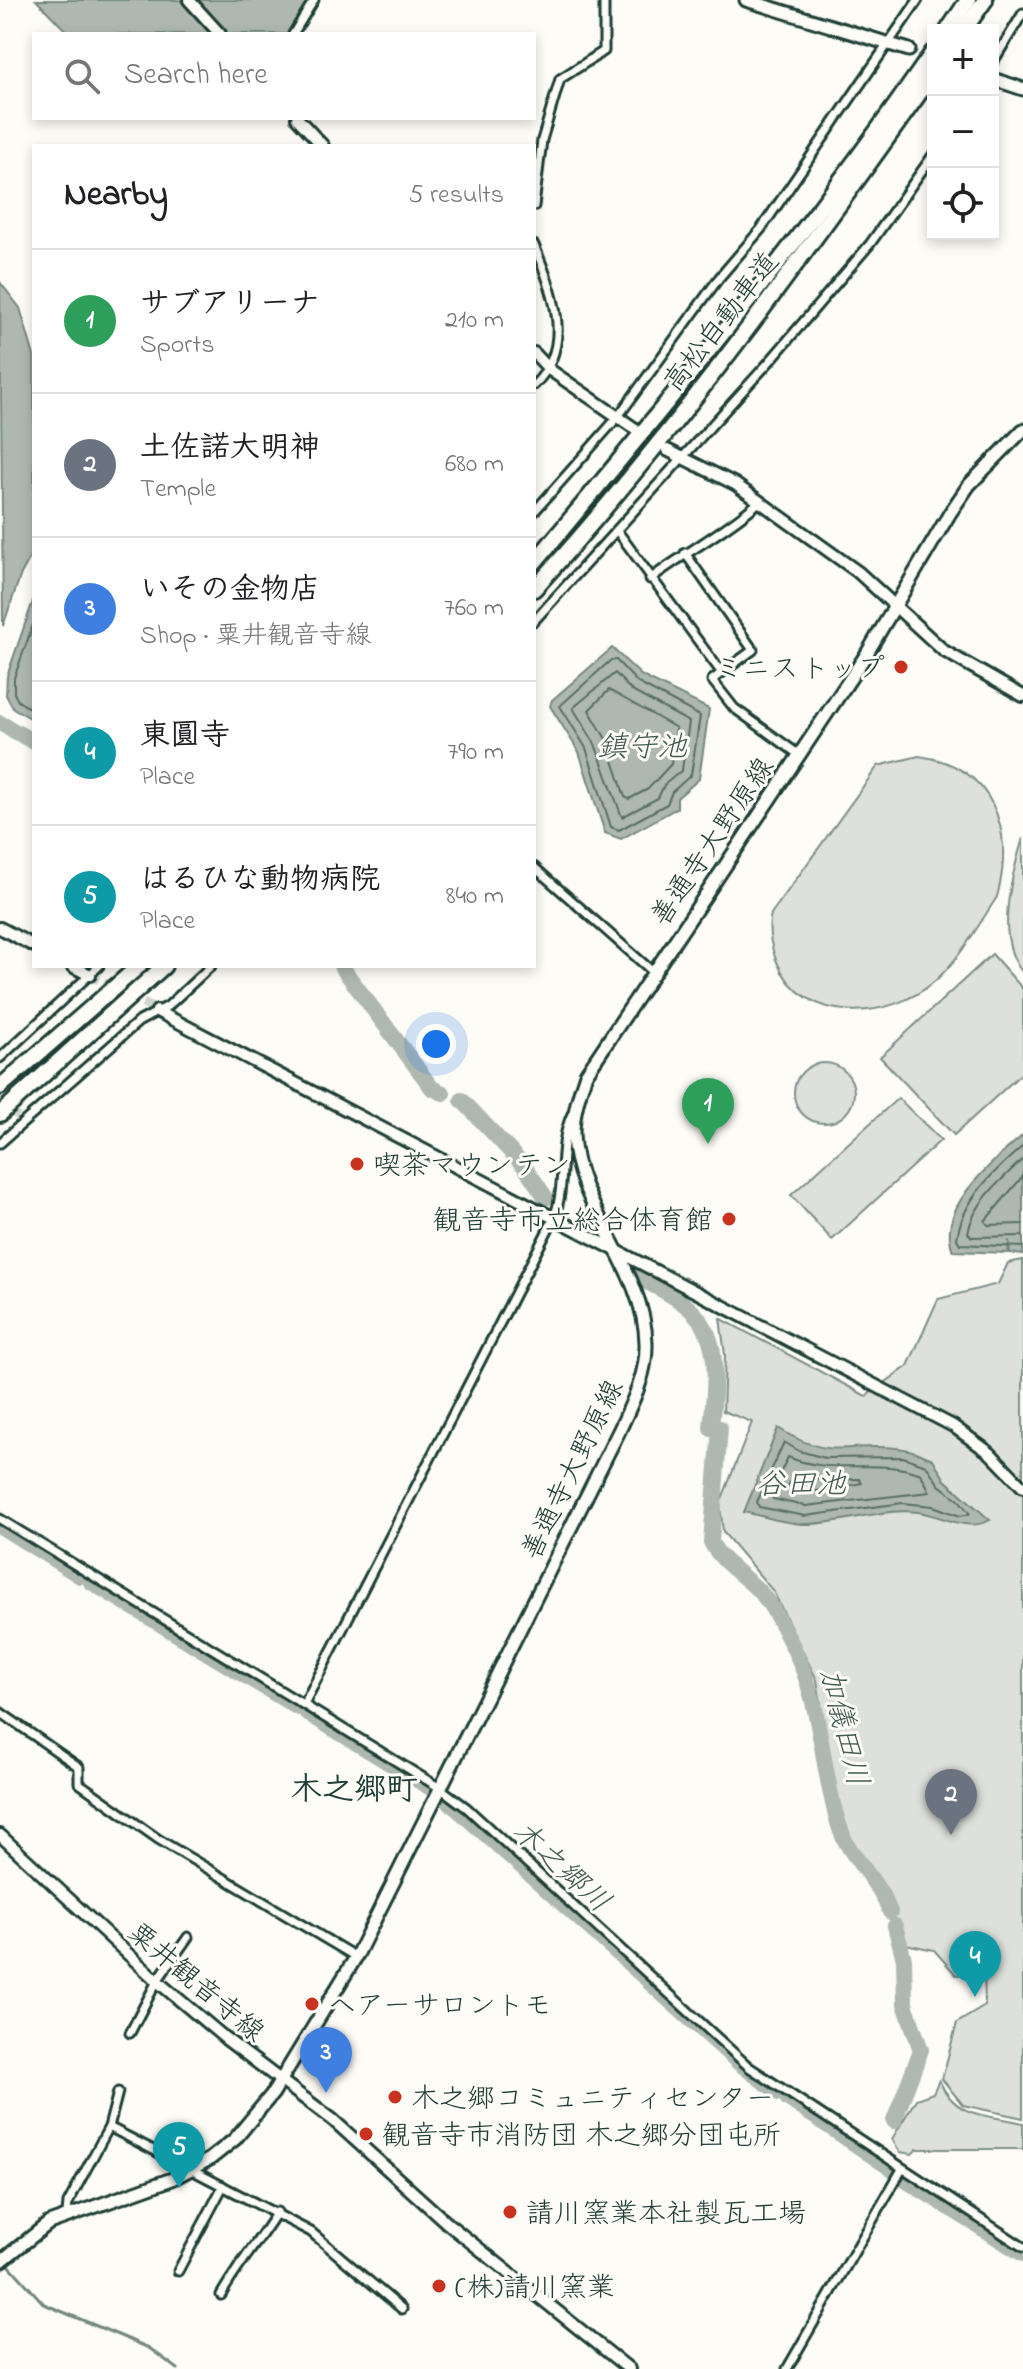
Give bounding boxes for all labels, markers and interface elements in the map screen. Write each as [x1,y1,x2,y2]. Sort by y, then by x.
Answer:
map controls [927,24,999,240]
button: + [927,24,999,96]
search box [32,32,536,120]
icon: search [60,54,104,98]
text: Search here [124,54,268,98]
button: − [927,96,999,168]
button: locate [927,168,999,240]
text: Nearby [64,171,168,221]
text: 5 results [409,177,504,215]
street label: 高松自動車道 [655,244,791,402]
text: サブアリーナ [140,283,320,327]
text: 1 [86,302,94,340]
text: 210 m [445,302,504,340]
text: Sports [140,327,214,365]
text: 土佐諾大明神 [140,427,320,471]
text: 2 [84,446,96,484]
text: 680 m [445,446,504,484]
text: Temple [140,471,216,509]
text: いその金物店 [140,569,320,613]
text: 3 [85,590,95,628]
text: 760 m [444,590,504,628]
text: Shop · 粟井観音寺線 [140,618,371,656]
place label: ミニストップ [714,650,885,691]
marker: ミニストップ [892,658,910,676]
text: 東圓寺 [140,715,230,759]
water label: 鎮守池 [597,727,688,771]
text: 4 [85,734,95,772]
text: 790 m [448,734,504,772]
street label: 善通寺大野原線 [642,750,786,936]
text: Place [140,759,195,797]
text: はるひな動物病院 [140,859,380,903]
text: 5 [83,878,97,916]
text: 840 m [446,878,504,916]
text: Place [140,903,195,941]
your location [416,1024,456,1064]
pin: 1 [682,1078,734,1144]
place label: 喫茶マウンテン [373,1147,571,1188]
marker: 喫茶マウンテン [348,1155,366,1173]
place label: 観音寺市立総合体育館 [433,1202,713,1243]
marker: 観音寺市立総合体育館 [720,1210,738,1228]
street label: 善通寺大野原線 [513,1373,636,1568]
water label: 谷田池 [756,1464,847,1508]
water label: 加儀田川 [806,1664,878,1791]
district label: 木之郷町 [290,1768,418,1815]
pin: 2 [925,1769,977,1835]
water label: 木之郷川 [501,1812,619,1925]
street label: 粟井観音寺線 [117,1914,272,2053]
pin: 4 [949,1931,1001,1997]
place label: ヘアーサロントモ [328,1987,552,2028]
marker: ヘアーサロントモ [303,1995,321,2013]
pin: 3 [300,2027,352,2093]
place label: 木之郷コミュニティセンター [411,2080,774,2121]
marker: 木之郷コミュニティセンター [386,2088,404,2106]
place label: 観音寺市消防団 木之郷分団屯所 [382,2117,781,2158]
pin: 5 [153,2122,205,2188]
marker: 観音寺市消防団 木之郷分団屯所 [357,2125,375,2143]
place label: 請川窯業本社製瓦工場 [526,2195,806,2236]
marker: 請川窯業本社製瓦工場 [501,2203,519,2221]
place label: (株)請川窯業 [455,2269,615,2310]
marker: (株)請川窯業 [430,2277,448,2295]

